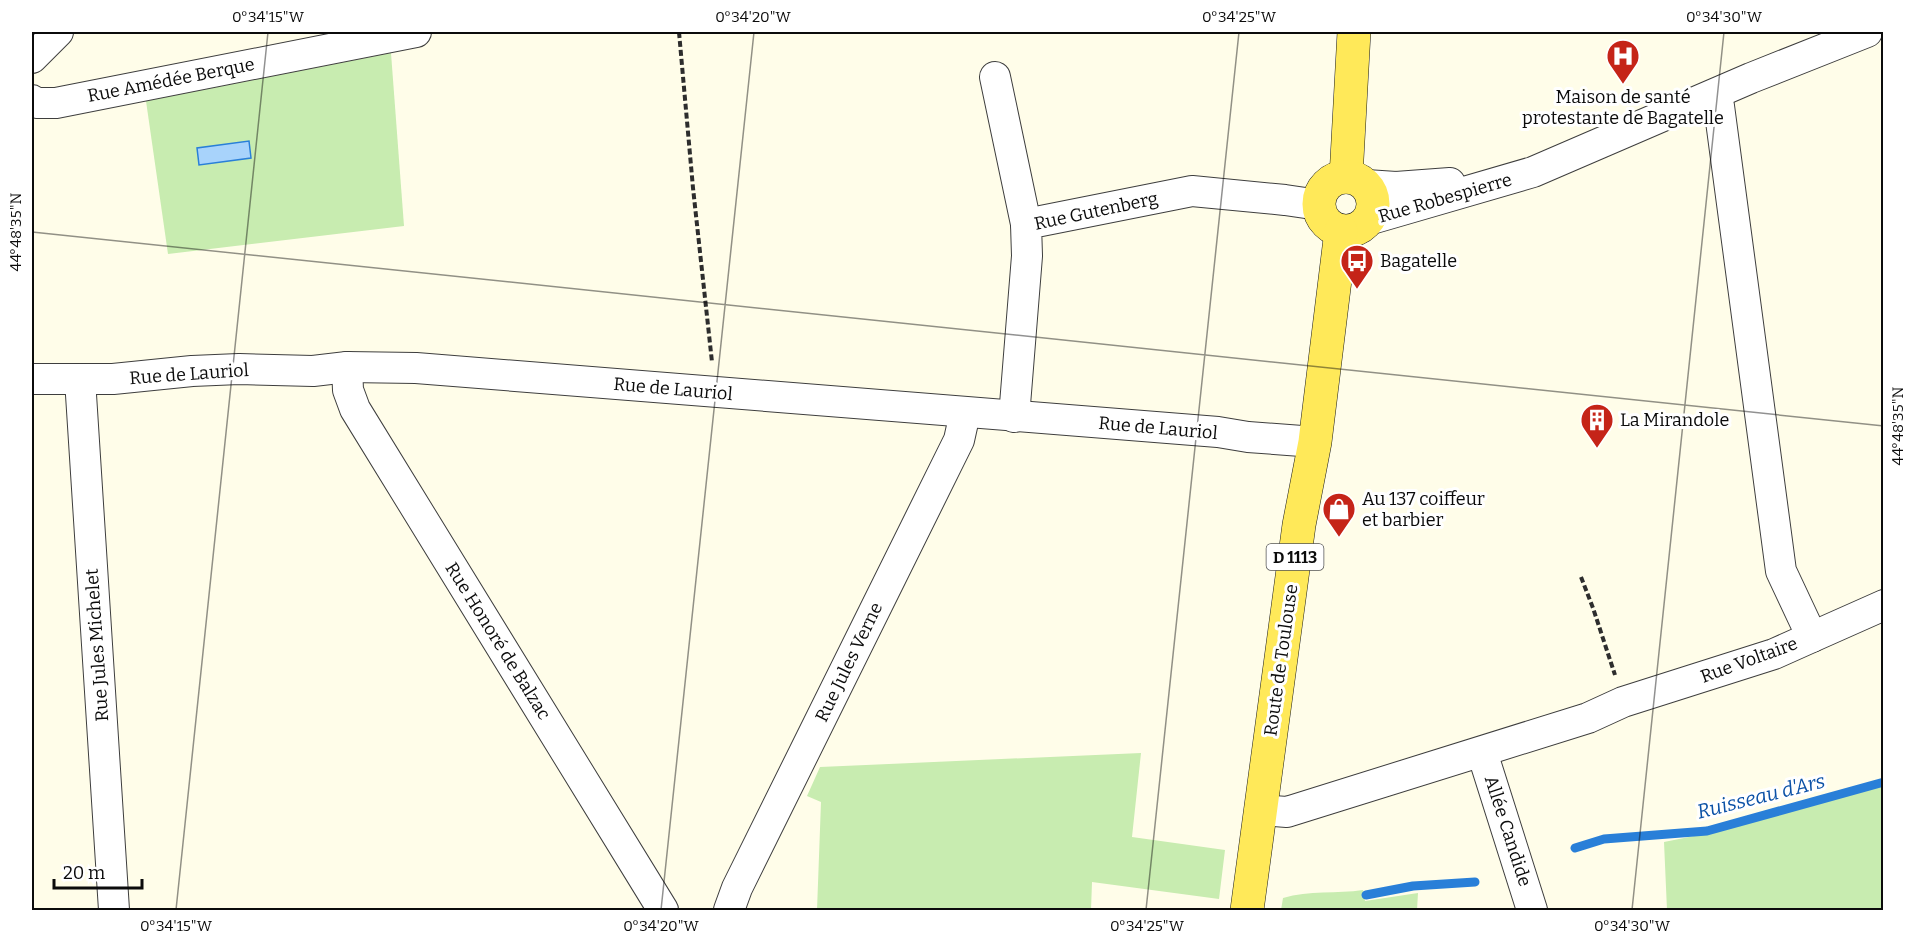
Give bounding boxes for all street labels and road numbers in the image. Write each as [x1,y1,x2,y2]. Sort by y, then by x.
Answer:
street label: Rue Amédée Berque [86,53,256,107]
street label: Rue Robespierre [1376,168,1514,228]
street label: Rue Gutenberg [1032,187,1160,235]
street label: Rue de Lauriol [129,359,249,389]
street label: Rue de Lauriol [612,373,734,405]
street label: Rue de Lauriol [1097,412,1219,444]
road number: D 1113 [1266,544,1324,570]
street label: Rue Honoré de Balzac [441,558,555,724]
street label: Rue Jules Michelet [81,567,113,722]
street label: Route de Toulouse [1259,583,1303,737]
street label: Rue Jules Verne [811,599,887,725]
street label: Rue Voltaire [1697,632,1801,688]
street label: Allée Candide [1480,773,1536,889]

